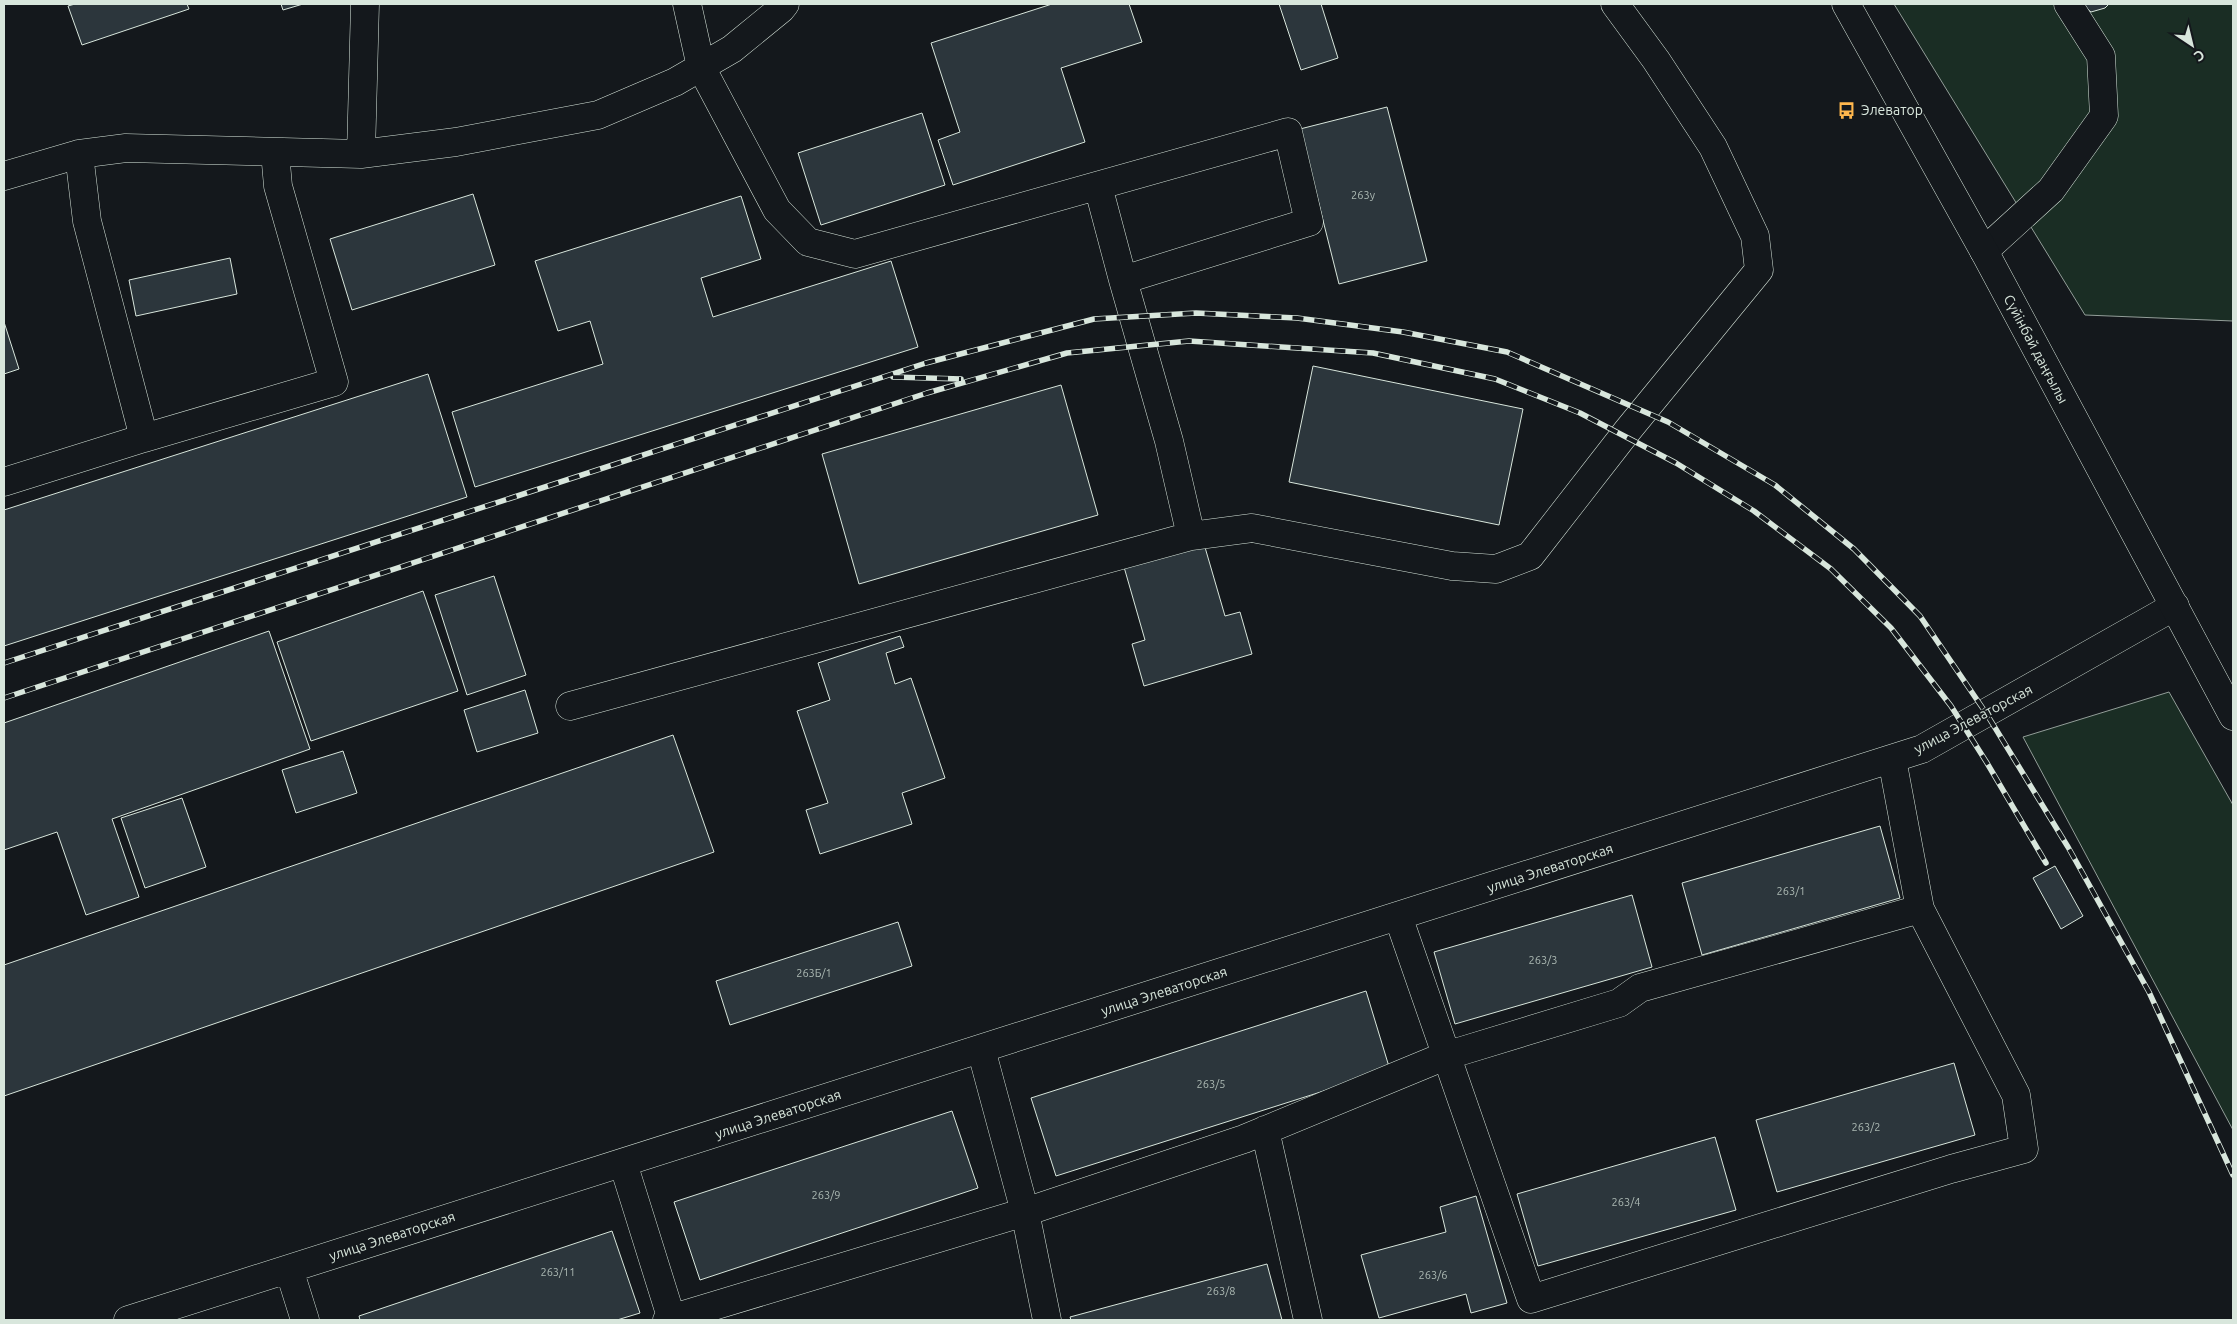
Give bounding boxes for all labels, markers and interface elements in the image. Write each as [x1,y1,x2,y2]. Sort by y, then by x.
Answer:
north arrow [2167,20,2217,70]
text: С [2191,47,2208,65]
bus stop icon: Элеватор [1837,100,1857,120]
place label: Элеватор [1861,102,1923,118]
house number: 263у [1351,189,1376,201]
street label: Сүйінбай даңғылы [2001,292,2071,406]
street label: улица Элеваторская [1911,681,2035,757]
street label: улица Элеваторская [1485,840,1615,896]
house number: 263/1 [1777,885,1805,897]
house number: 263/3 [1529,954,1557,966]
street label: улица Элеваторская [1099,963,1229,1019]
house number: 263Б/1 [796,967,832,979]
house number: 263/5 [1197,1078,1225,1090]
street label: улица Элеваторская [713,1086,843,1142]
house number: 263/2 [1852,1121,1880,1133]
house number: 263/9 [812,1189,840,1201]
house number: 263/4 [1612,1196,1640,1208]
street label: улица Элеваторская [327,1208,457,1264]
house number: 263/11 [540,1266,576,1278]
house number: 263/6 [1419,1269,1447,1281]
house number: 263/8 [1207,1285,1235,1297]

